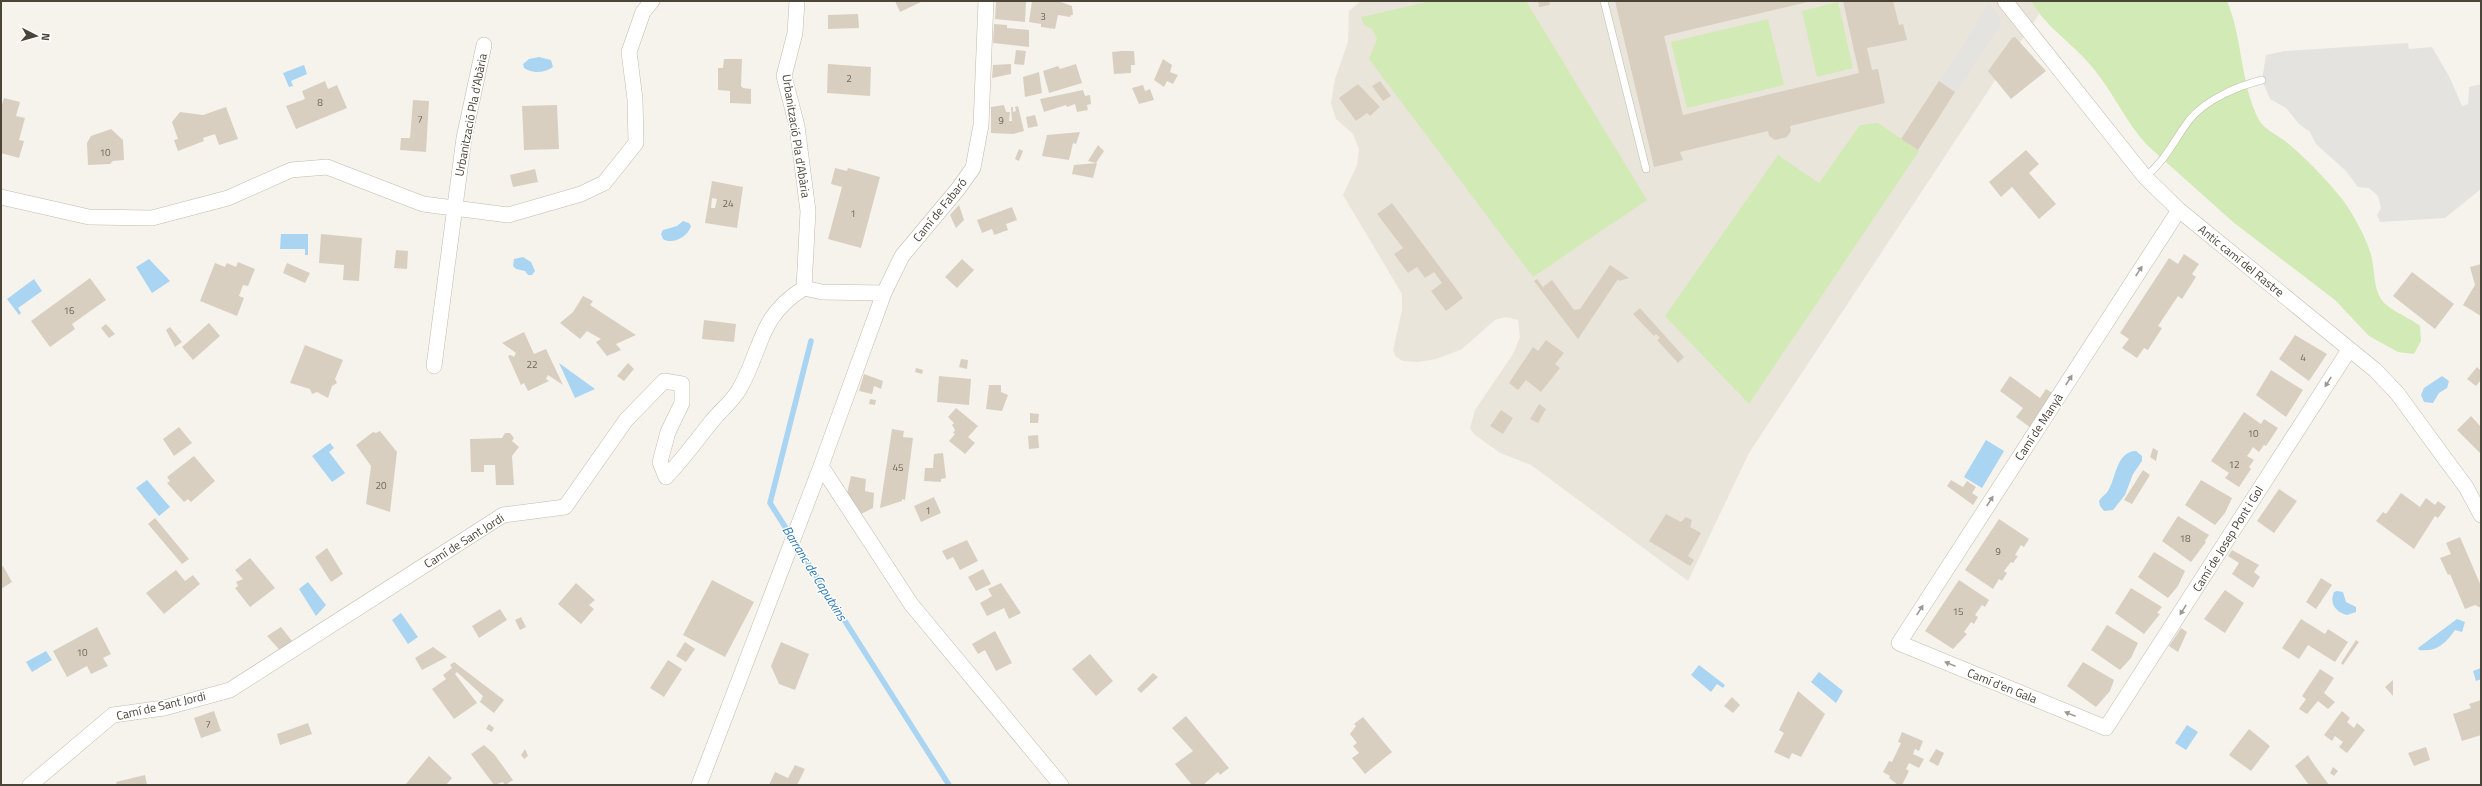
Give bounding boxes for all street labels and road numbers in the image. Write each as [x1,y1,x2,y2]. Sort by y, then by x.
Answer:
street label: Urbanització Pla d'Abària [449,52,492,178]
street label: Urbanització Pla d'Abària [777,73,816,199]
street label: Camí de Fabaró [908,174,971,246]
street label: Antic camí del Rastre [2194,220,2288,301]
street label: Camí de Manyà [2010,389,2068,464]
street label: Camí de Josep Pont i Gol [2187,482,2268,595]
street label: Camí de Sant Jordi [420,508,508,573]
street label: Camí d'en Gala [1964,663,2040,708]
street label: Camí de Sant Jordi [114,686,208,725]

